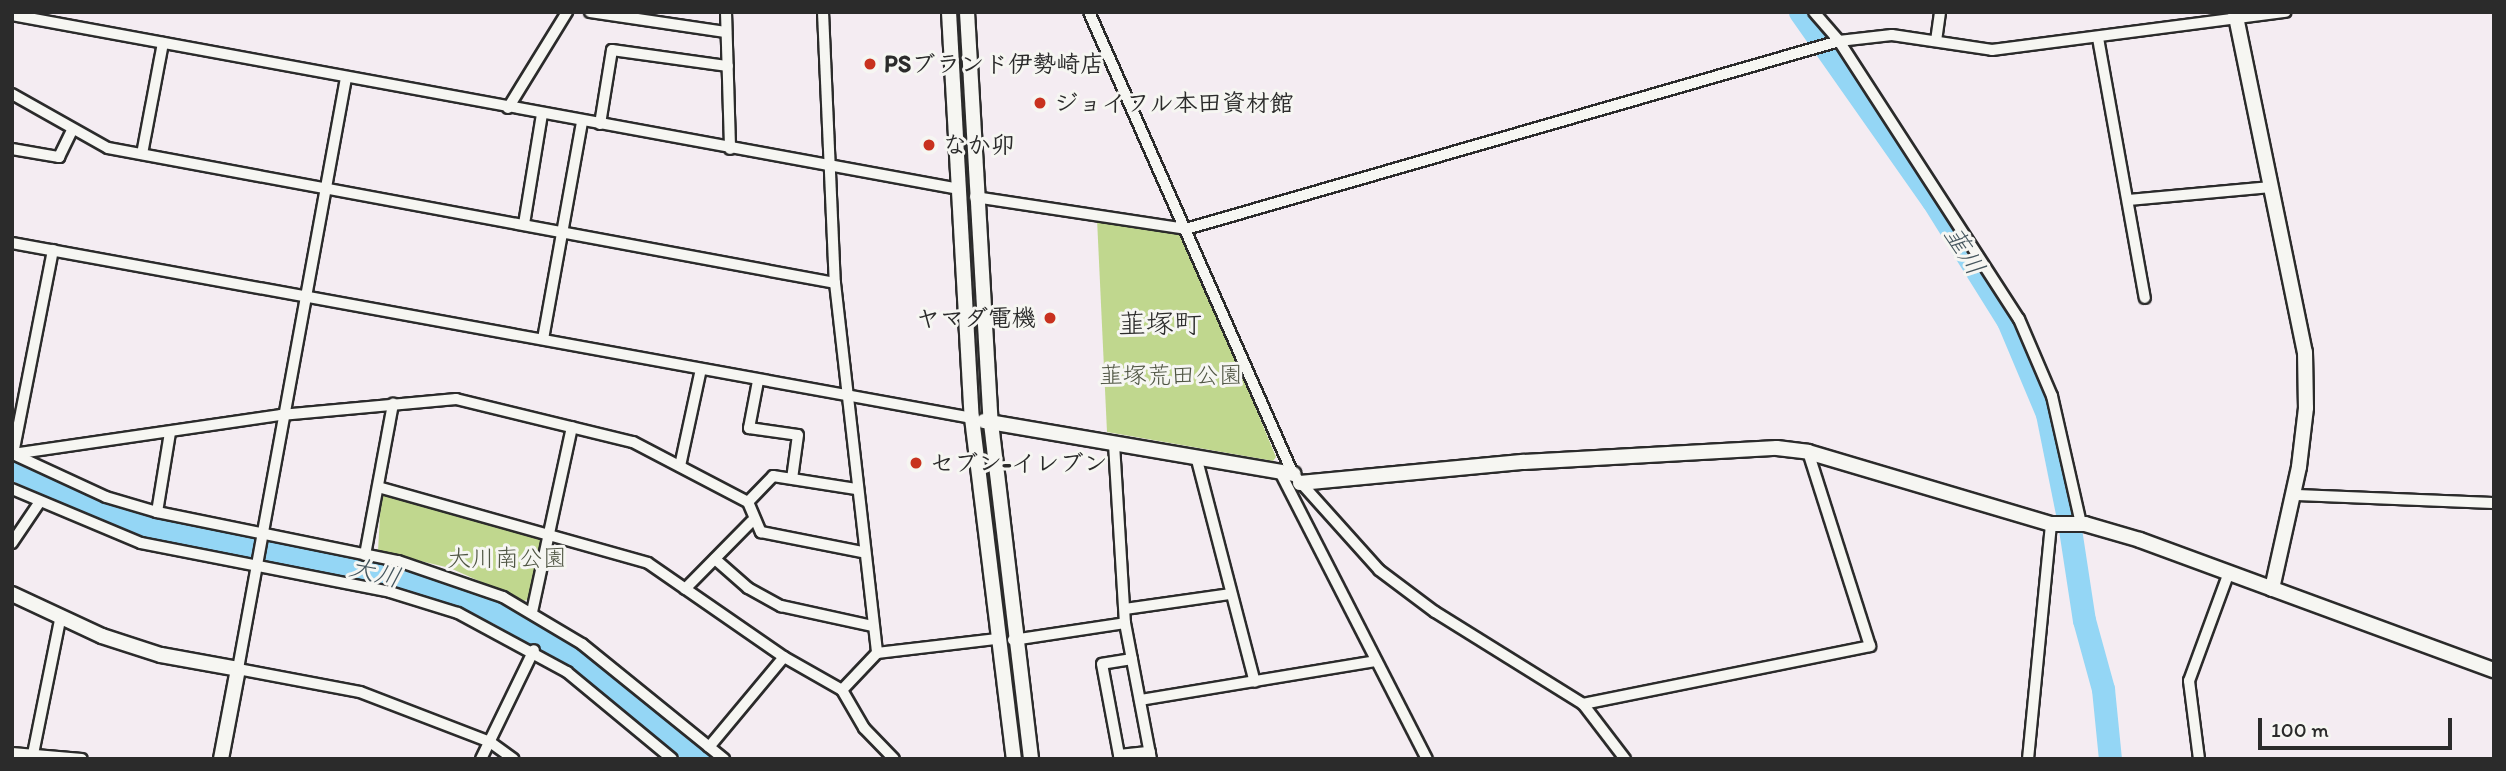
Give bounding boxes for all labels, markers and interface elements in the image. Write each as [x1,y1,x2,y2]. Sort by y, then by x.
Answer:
place label: PSブランド伊勢崎店 [884,50,1103,78]
marker: PSブランド伊勢崎店 [862,56,878,72]
place label: ジョイフル本田資材館 [1054,89,1294,117]
marker: ジョイフル本田資材館 [1032,95,1048,111]
place label: なか卯 [943,131,1015,159]
marker: なか卯 [921,137,937,153]
water label: 韮川 [1937,221,1991,281]
place label: ヤマダ電機 [916,304,1036,332]
district label: 韮塚町 [1118,306,1202,340]
marker: ヤマダ電機 [1042,310,1058,326]
park label: 韮塚荒田公園 [1099,361,1243,389]
place label: セブン-イレブン [930,449,1108,477]
marker: セブン-イレブン [908,455,924,471]
park label: 大川南公園 [447,544,567,572]
water label: 大川 [346,552,404,594]
scale bar [2261,704,2455,748]
text: 100 m [2271,717,2329,742]

